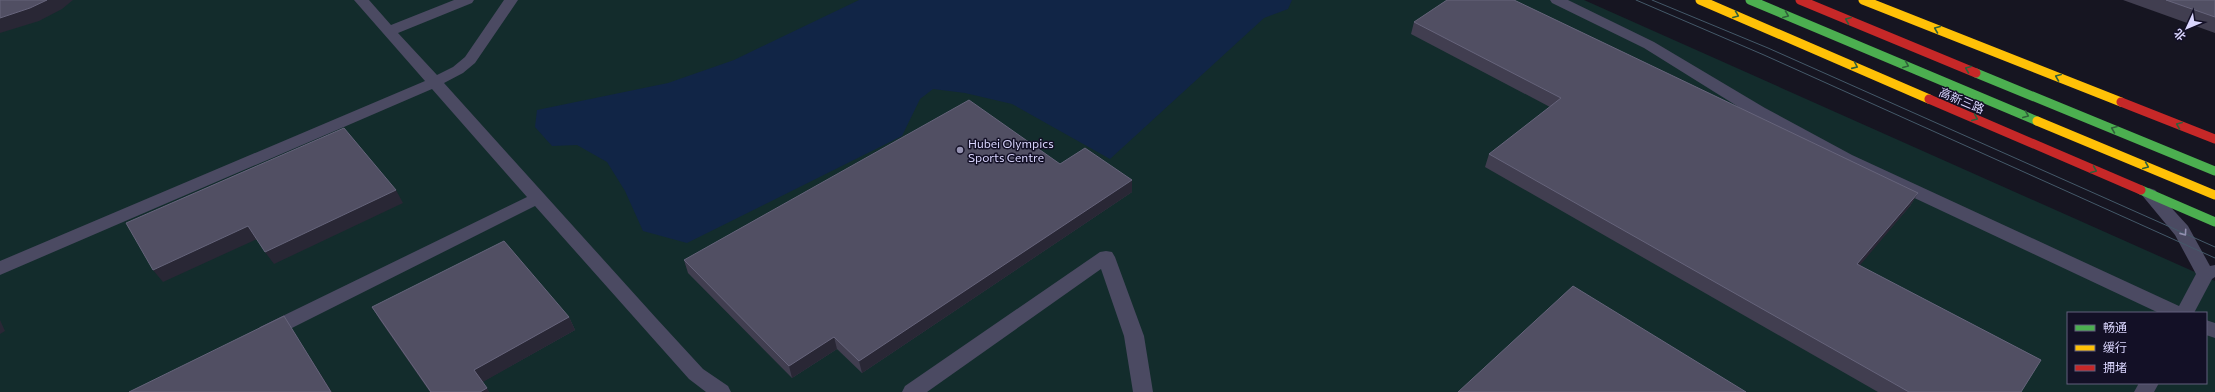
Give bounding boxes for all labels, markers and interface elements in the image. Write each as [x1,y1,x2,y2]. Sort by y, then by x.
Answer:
north arrow [2167,8,2207,48]
one-way arrow [1732,10,1739,18]
one-way arrow [1783,10,1790,18]
one-way arrow [1844,16,1851,24]
one-way arrow [1933,26,1940,34]
text: 北 [2171,27,2188,44]
one-way arrow [1902,60,1910,68]
one-way arrow [1851,61,1859,69]
one-way arrow [1965,66,1973,74]
one-way arrow [2054,74,2061,82]
street label: 高新三路 [1937,84,1987,116]
one-way arrow [2022,111,2029,119]
one-way arrow [1970,113,1978,121]
one-way arrow [2175,121,2182,129]
one-way arrow [2111,126,2119,134]
place label: Hubei Olympics Sports Centre [968,136,1054,164]
marker: Hubei Olympics Sports Centre [955,145,965,155]
one-way arrow [2142,161,2149,169]
one-way arrow [2089,165,2097,173]
one-way arrow [2179,229,2186,236]
legend [2067,312,2207,384]
text: 畅通 [2103,320,2127,334]
text: 缓行 [2103,340,2127,354]
text: 拥堵 [2103,360,2127,374]

